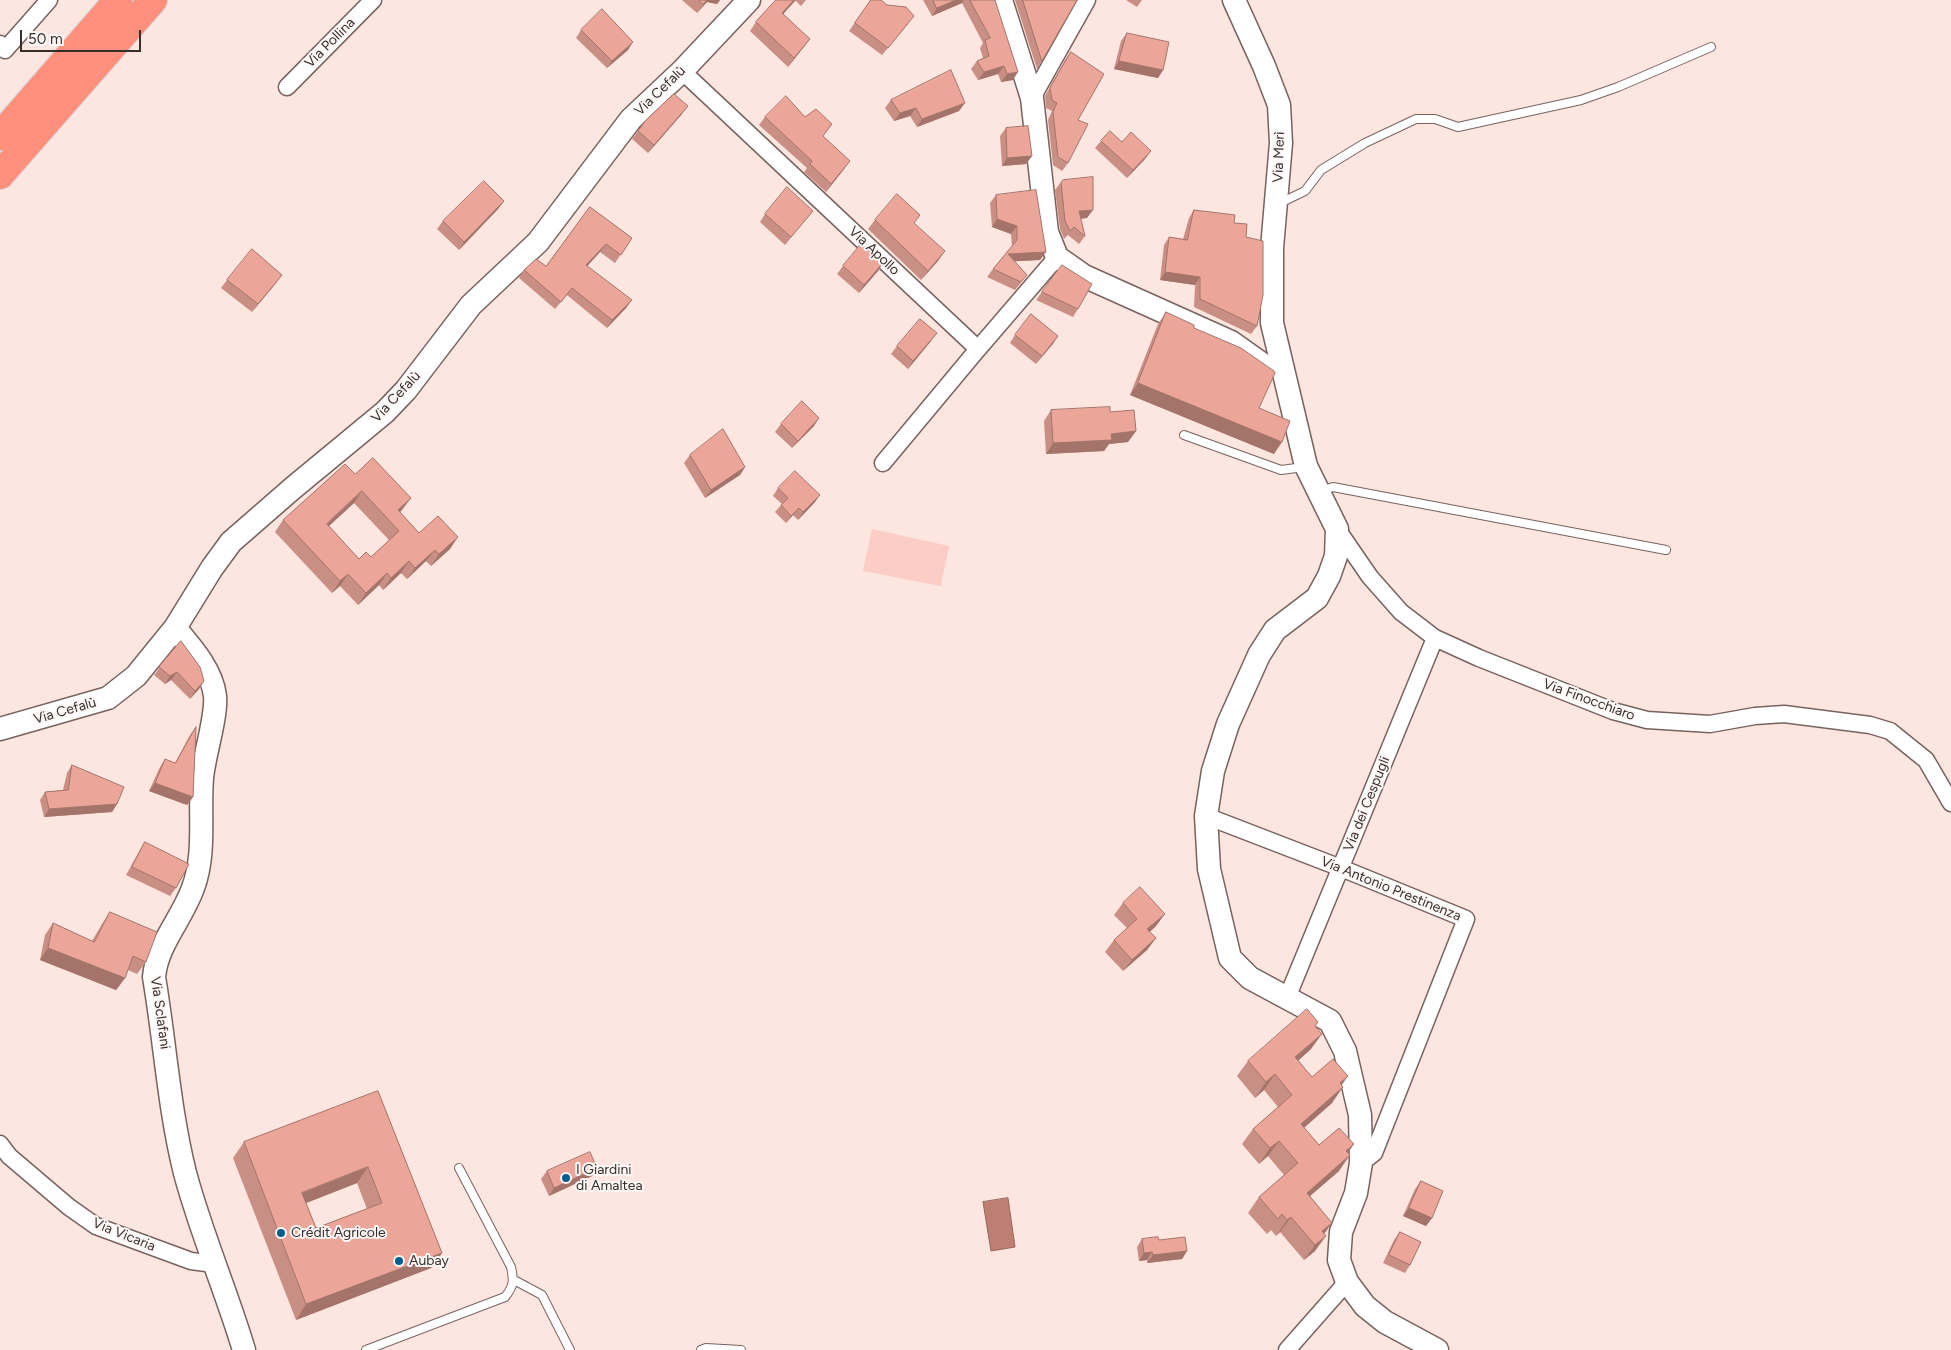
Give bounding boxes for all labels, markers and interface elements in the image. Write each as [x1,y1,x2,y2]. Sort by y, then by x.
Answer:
street label: Via Pollina [301,14,359,72]
scale bar [22,20,144,52]
text: 50 m [28,30,63,48]
street label: Via Cefalù [631,63,689,119]
street label: Via Merì [1270,131,1288,183]
street label: Via Apollo [845,223,903,279]
street label: Via Cefalù [368,368,424,426]
street label: Via Finocchiaro [1541,676,1637,724]
street label: Via Cefalù [32,694,98,728]
street label: Via dei Cespugli [1340,754,1394,854]
street label: Via Antonio Prestinenza [1318,853,1464,925]
street label: Via Sclafani [147,976,173,1050]
place label: I Giardini di Amaltea [576,1162,643,1194]
marker: I Giardini di Amaltea [560,1172,572,1184]
street label: Via Vicaria [90,1215,158,1255]
place label: Crédit Agricole [291,1225,386,1241]
marker: Crédit Agricole [275,1227,287,1239]
place label: Aubay [409,1253,449,1269]
marker: Aubay [393,1255,405,1267]

